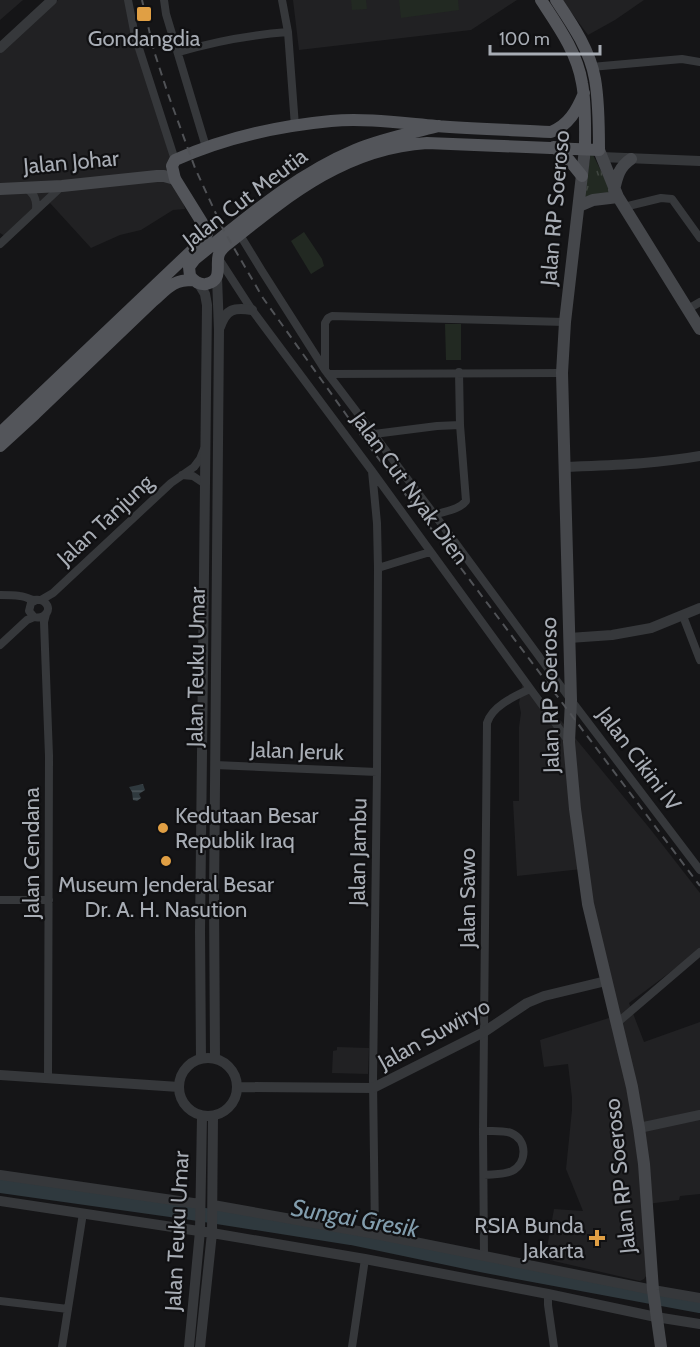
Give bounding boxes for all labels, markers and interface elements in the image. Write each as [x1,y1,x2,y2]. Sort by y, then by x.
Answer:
marker: Gondangdia [135,5,153,23]
scale bar [490,18,600,56]
place label: Gondangdia [88,25,201,52]
text: 100 m [499,28,550,50]
street label: Jalan RP Soeroso [535,129,575,288]
street label: Jalan Cut Meutia [177,142,313,254]
street label: Jalan Johar [21,144,120,180]
street label: Jalan Cut Nyak Dien [345,406,474,569]
street label: Jalan Tanjung [51,468,159,572]
street label: Jalan Teuku Umar [181,587,211,748]
street label: Jalan RP Soeroso [535,617,565,774]
street label: Jalan Cikini IV [591,701,687,817]
street label: Jalan Jeruk [249,736,345,766]
street label: Jalan Cendana [18,787,45,920]
street label: Jalan Jambu [344,798,372,907]
place label: Kedutaan Besar Republik Iraq [175,802,319,854]
marker: Kedutaan Besar Republik Iraq [156,821,170,835]
street label: Jalan Sawo [454,848,481,949]
marker: Museum Jenderal Besar Dr. A. H. Nasution [159,854,173,868]
place label: Museum Jenderal Besar Dr. A. H. Nasution [58,871,274,923]
street label: Jalan Suwiryo [372,992,495,1076]
street label: Jalan RP Soeroso [598,1097,642,1256]
street label: Jalan Teuku Umar [159,1150,195,1313]
water label: Sungai Gresik [289,1193,422,1244]
place label: RSIA Bunda Jakarta [474,1212,584,1264]
marker: RSIA Bunda Jakarta [588,1229,606,1247]

